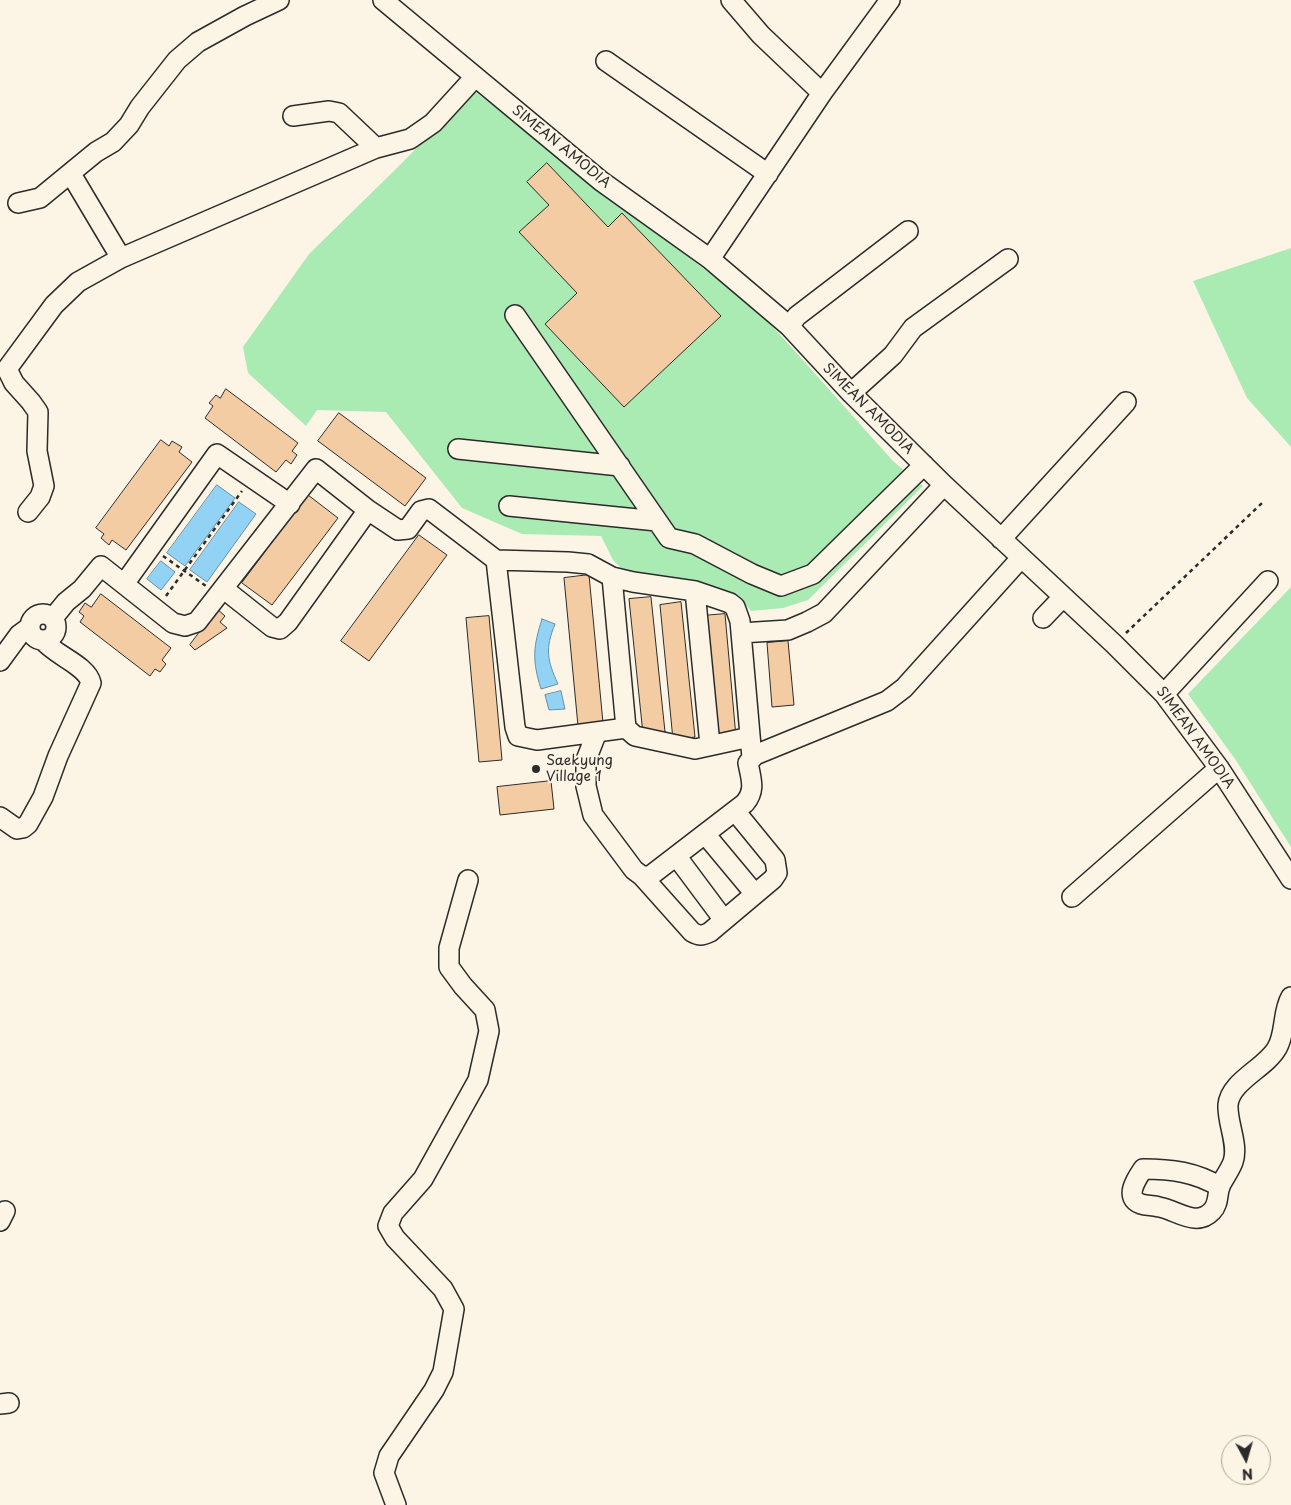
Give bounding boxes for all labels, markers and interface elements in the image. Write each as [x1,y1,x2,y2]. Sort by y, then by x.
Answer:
street label: SIMEAN AMODIA [508,102,614,192]
street label: SIMEAN AMODIA [819,360,917,458]
street label: SIMEAN AMODIA [1152,684,1238,792]
place label: Saekyung Village 1 [546,753,613,786]
marker: Saekyung Village 1 [530,763,542,775]
north arrow [1221,1435,1271,1485]
text: N [1241,1463,1254,1485]

